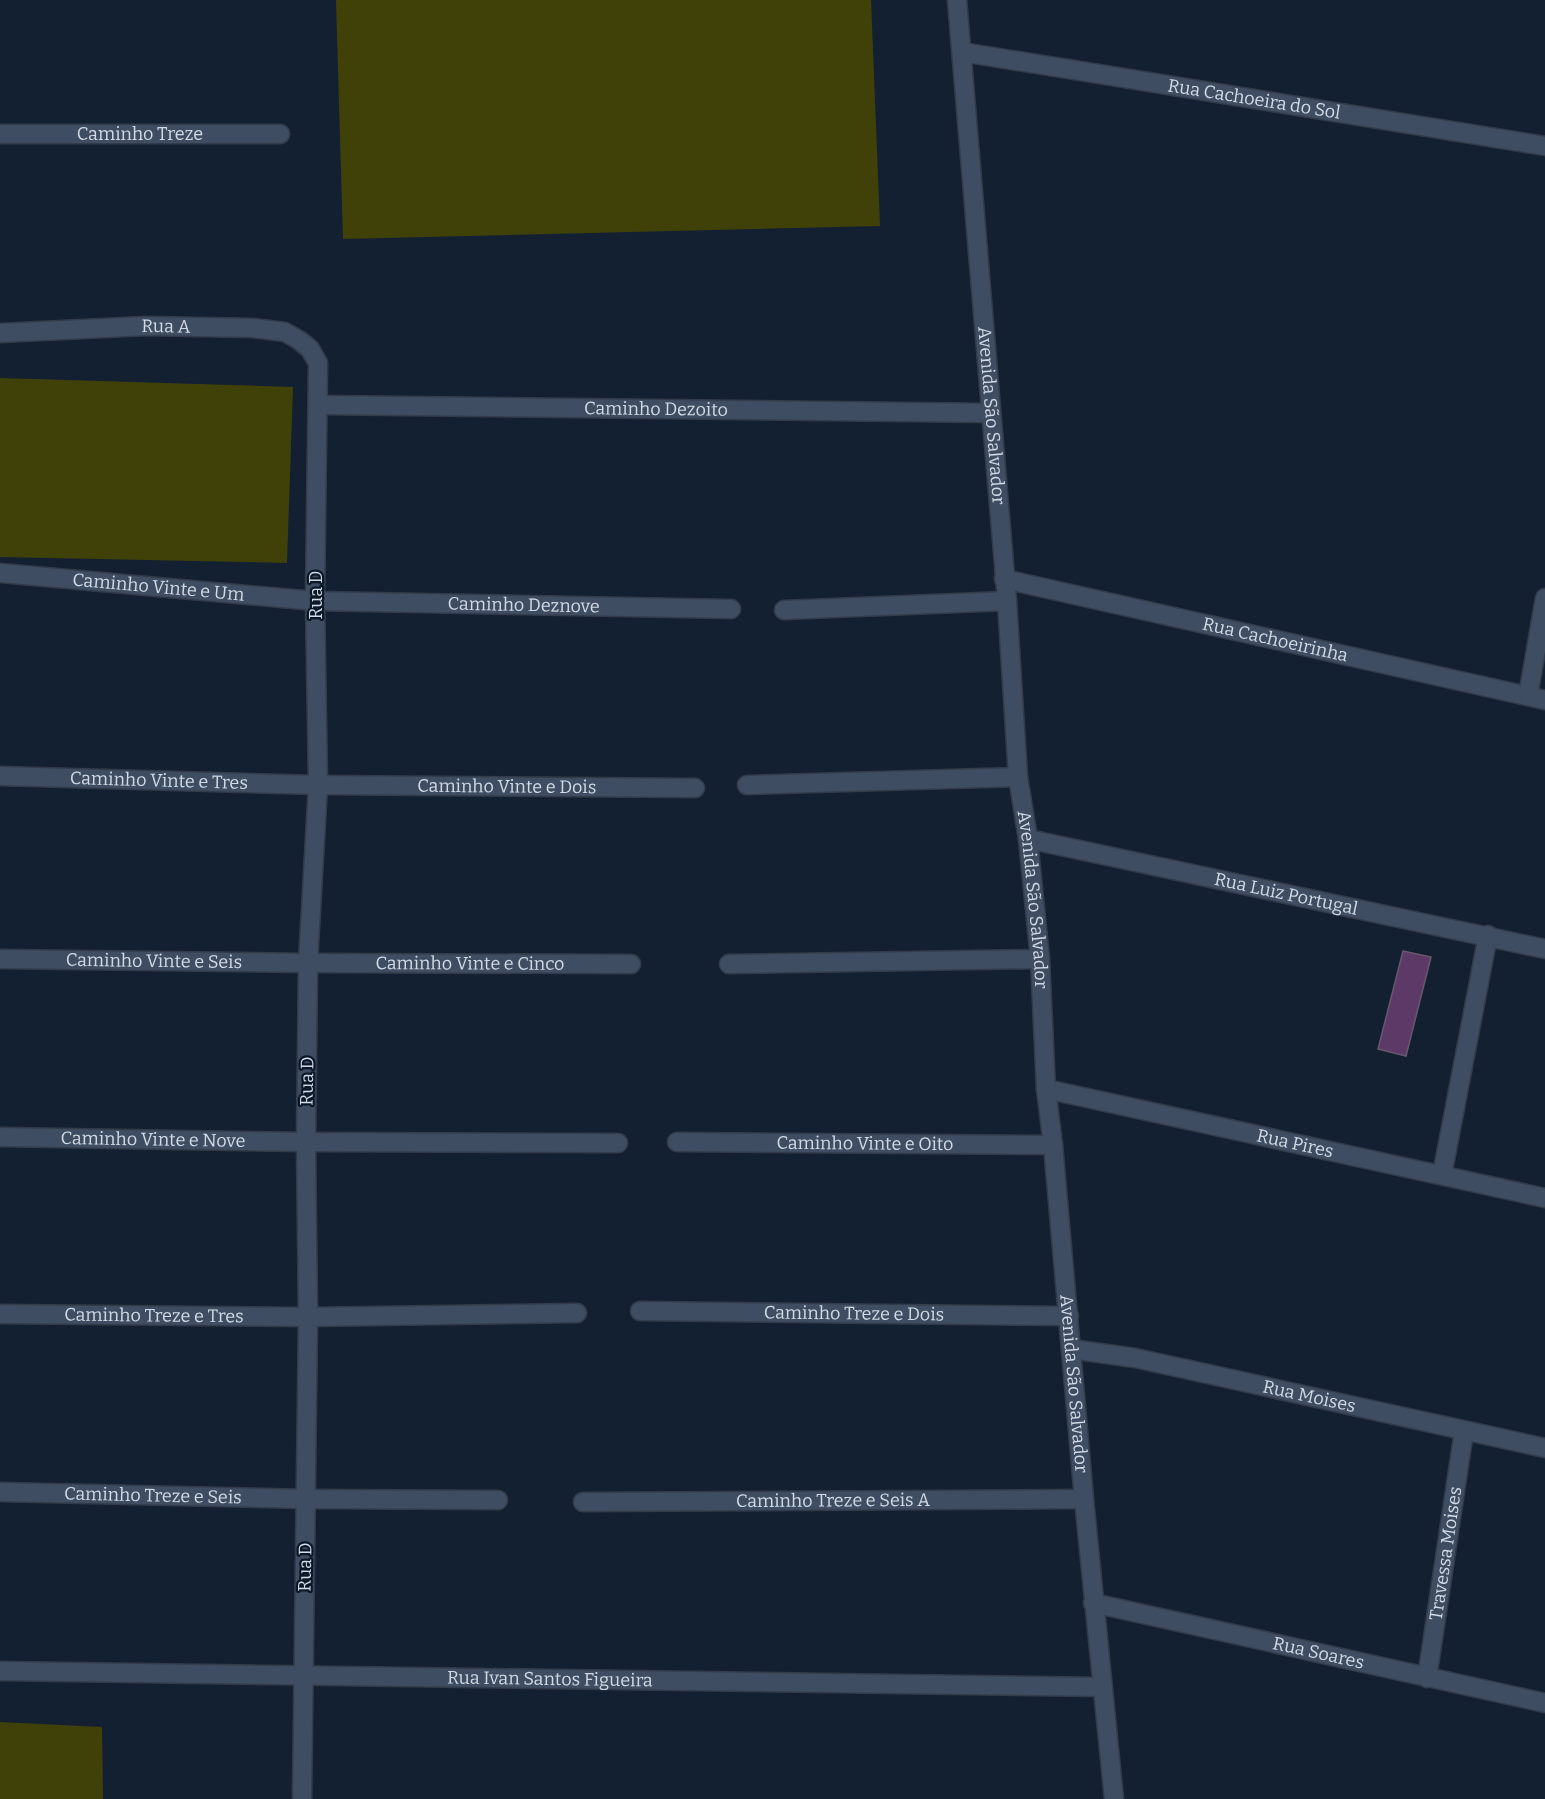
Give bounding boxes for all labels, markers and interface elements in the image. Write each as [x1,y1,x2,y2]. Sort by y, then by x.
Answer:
street label: Rua Cachoeira do Sol [1166,74,1342,124]
street label: Caminho Treze [77,123,203,145]
street label: Rua A [141,315,191,338]
street label: Avenida São Salvador [973,325,1010,506]
street label: Caminho Dezoito [584,397,728,421]
street label: Caminho Vinte e Um [71,568,245,606]
street label: Rua D [305,570,327,620]
street label: Caminho Deznove [448,593,600,617]
street label: Rua Cachoeirinha [1200,613,1350,667]
street label: Caminho Vinte e Tres [70,767,248,794]
street label: Caminho Vinte e Dois [417,775,596,798]
street label: Avenida São Salvador [1013,809,1052,989]
street label: Rua Luiz Portugal [1213,868,1360,920]
street label: Caminho Vinte e Seis [66,949,242,973]
street label: Caminho Vinte e Cinco [375,952,565,975]
street label: Rua D [296,1056,318,1106]
street label: Rua Pires [1255,1124,1336,1163]
street label: Caminho Vinte e Nove [60,1127,246,1152]
street label: Caminho Vinte e Oito [776,1132,954,1155]
street label: Avenida São Salvador [1055,1294,1093,1474]
street label: Caminho Treze e Dois [764,1301,944,1326]
street label: Caminho Treze e Tres [64,1304,244,1327]
street label: Rua Moises [1261,1375,1358,1417]
street label: Caminho Treze e Seis [64,1482,242,1509]
street label: Travessa Moises [1425,1485,1467,1622]
street label: Caminho Treze e Seis A [736,1489,930,1512]
street label: Rua D [294,1542,316,1592]
street label: Rua Soares [1271,1632,1366,1674]
street label: Rua Ivan Santos Figueira [447,1666,653,1691]

